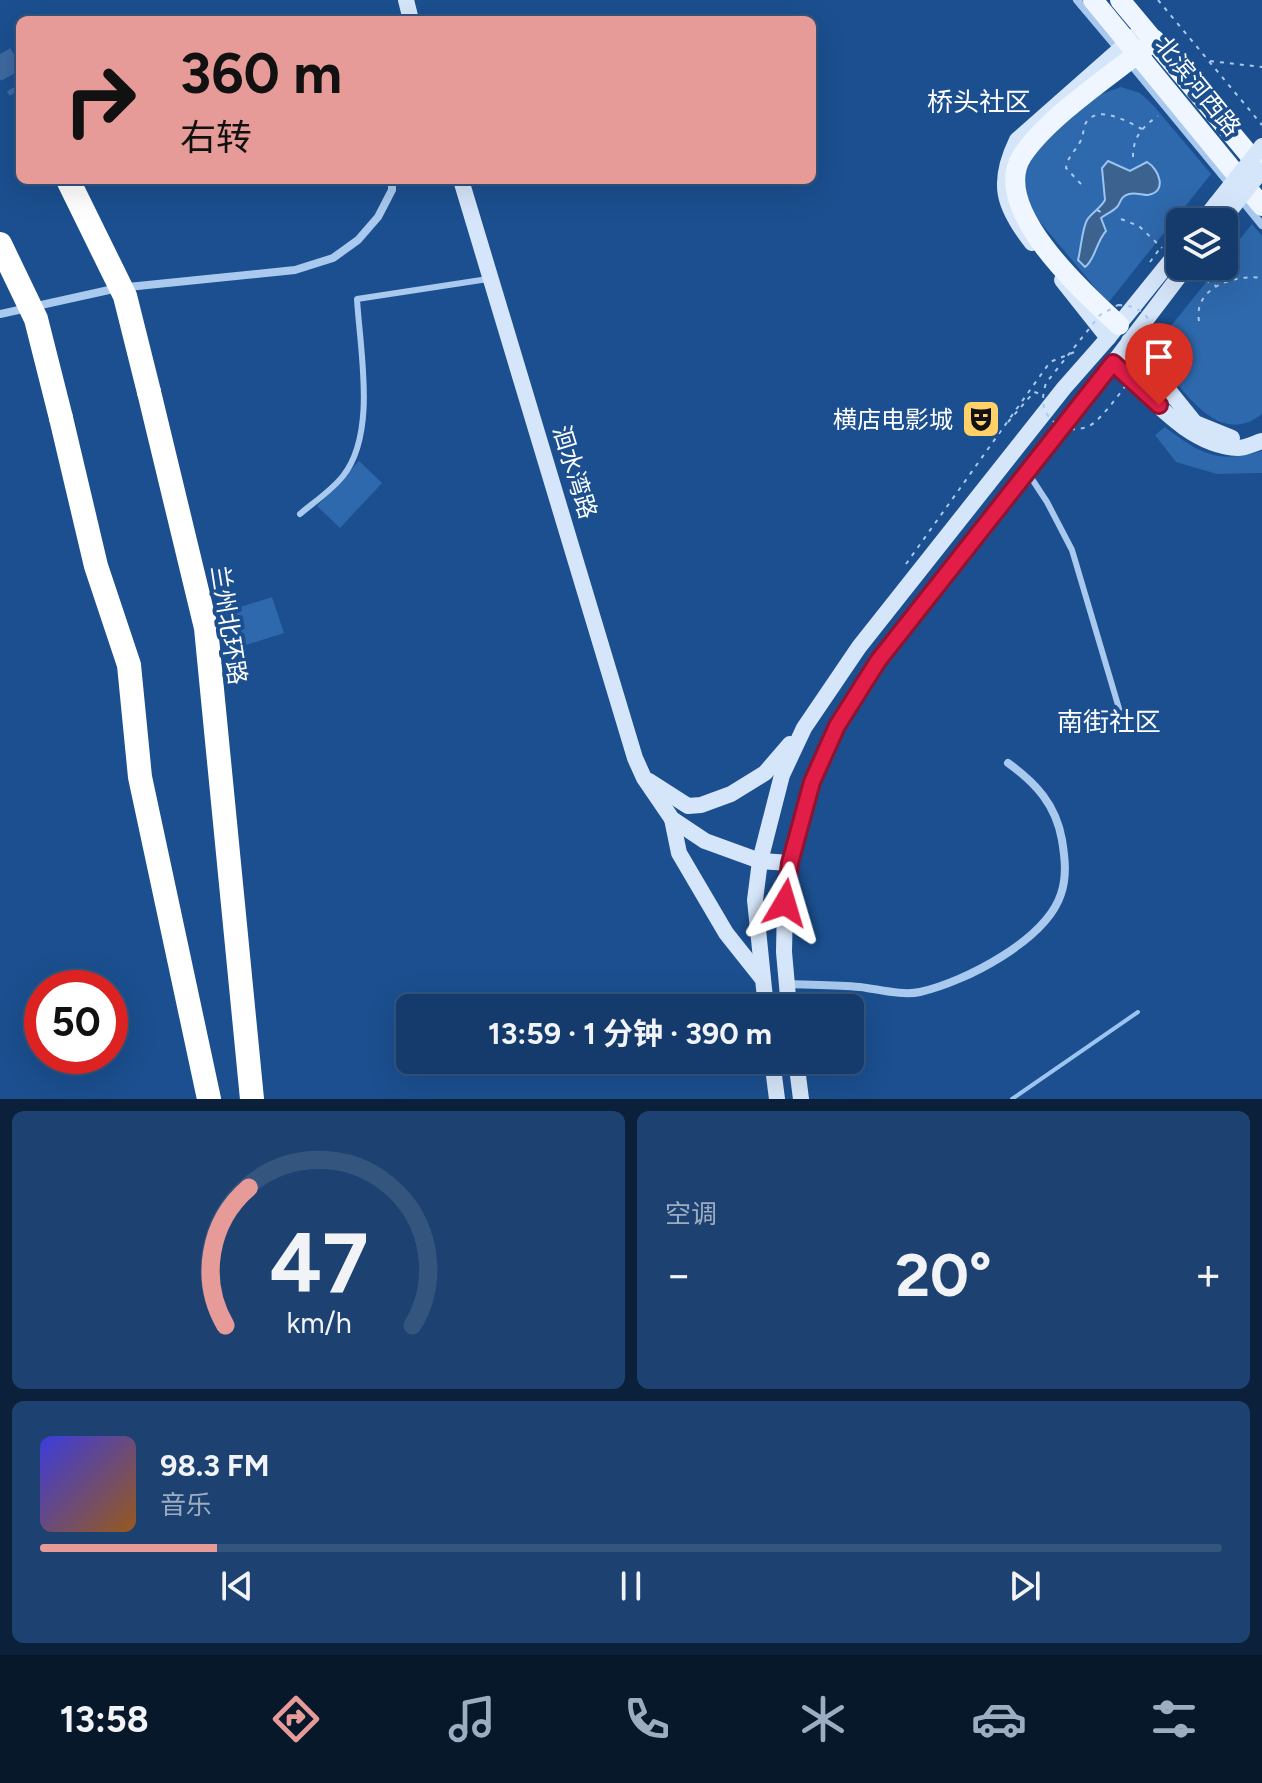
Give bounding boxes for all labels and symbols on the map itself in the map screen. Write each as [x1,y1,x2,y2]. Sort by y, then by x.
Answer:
street label: 北滨河西路 [1149,30,1247,142]
district label: 桥头社区 [927,86,1031,118]
pin [1125,323,1193,405]
theatre icon: 横店电影城 [960,398,1002,440]
place label: 横店电影城 [833,405,953,434]
street label: 洄水湾路 [547,422,603,522]
street label: 兰州北环路 [205,563,253,687]
district label: 南街社区 [1057,706,1161,738]
position arrow [743,861,827,945]
speed limit sign: 50 [24,970,128,1074]

